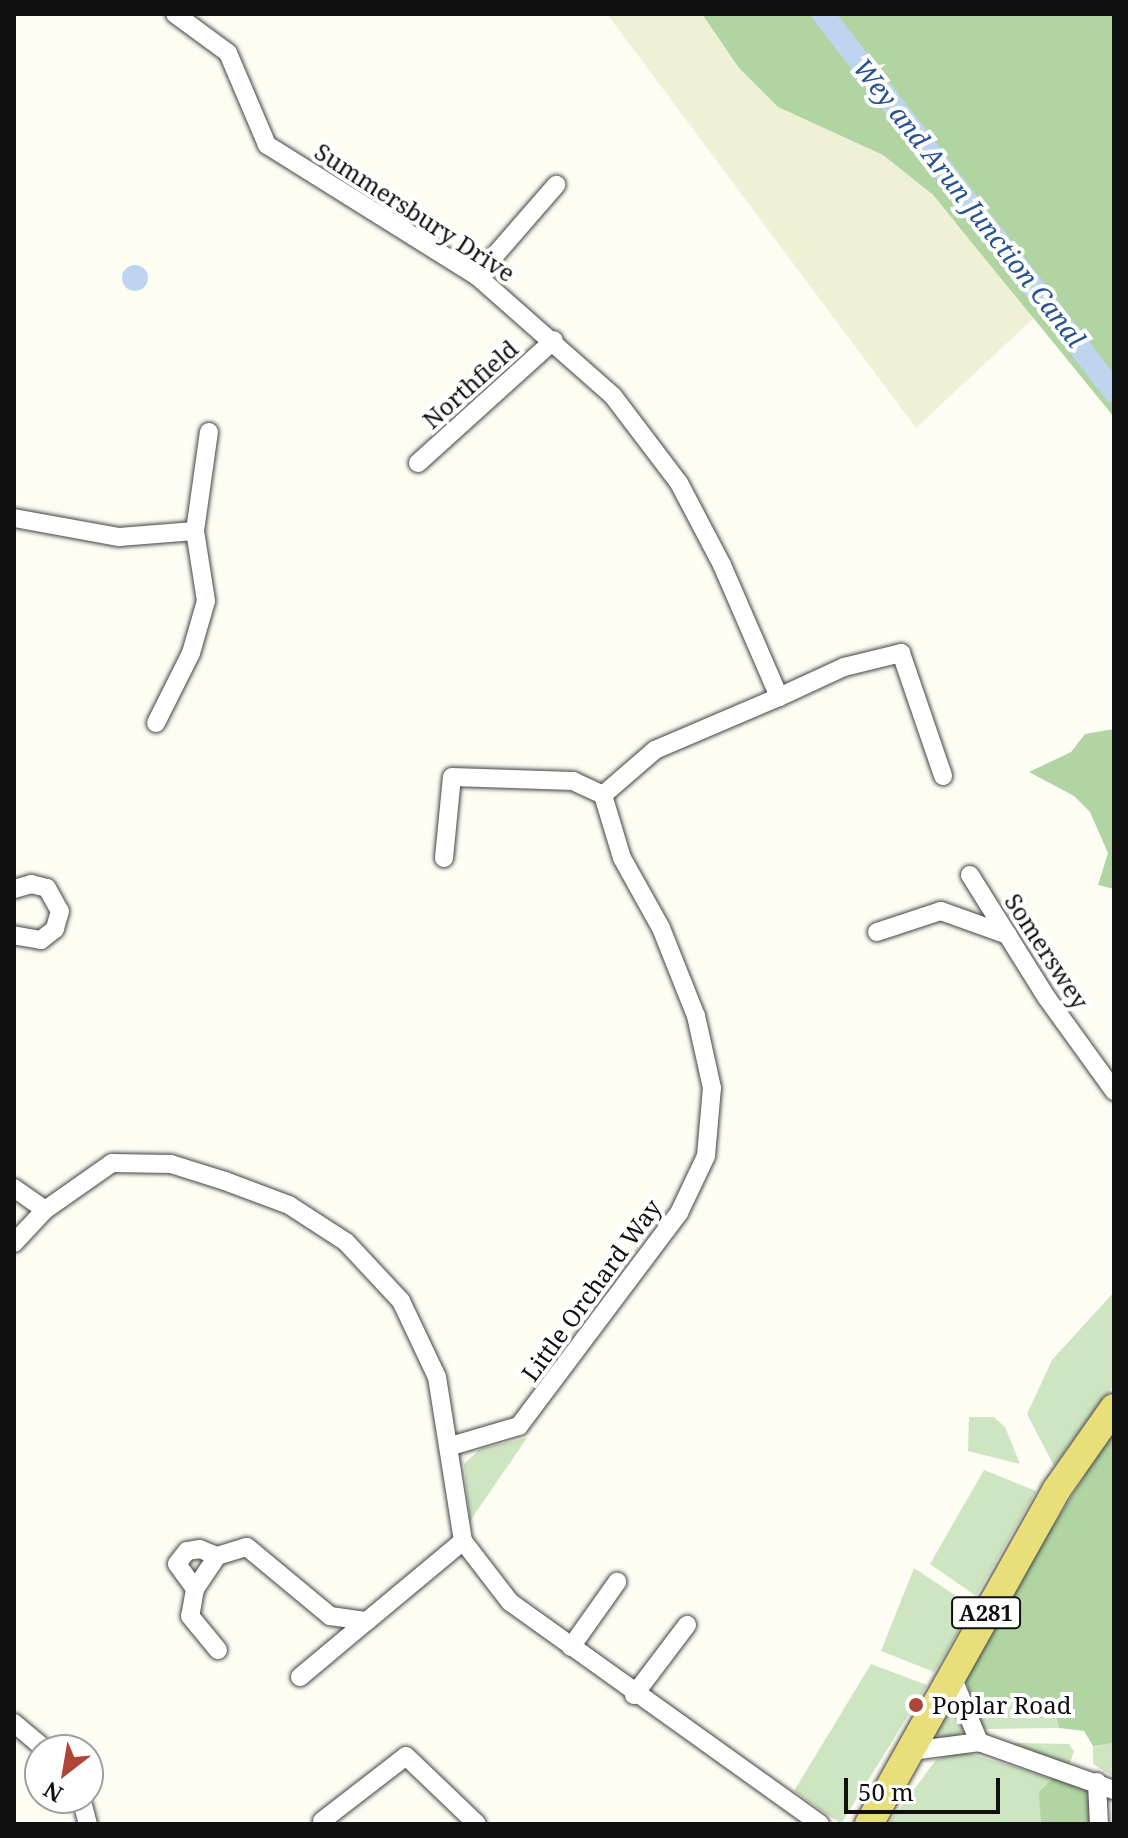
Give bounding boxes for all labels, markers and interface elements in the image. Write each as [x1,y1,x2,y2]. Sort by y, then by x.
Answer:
water label: Wey and Arun Junction Canal [847,53,1091,353]
street label: Summersbury Drive [310,137,520,287]
street label: Northfield [416,334,524,434]
street label: Somerswey [999,888,1095,1014]
street label: Little Orchard Way [515,1193,667,1387]
road number: A281 [950,1595,1022,1631]
place label: Poplar Road [932,1691,1071,1719]
marker: Poplar Road [907,1696,925,1714]
north arrow [24,1734,104,1814]
scale bar [848,1762,1004,1812]
text: 50 m [858,1775,914,1808]
text: N [38,1776,68,1810]

